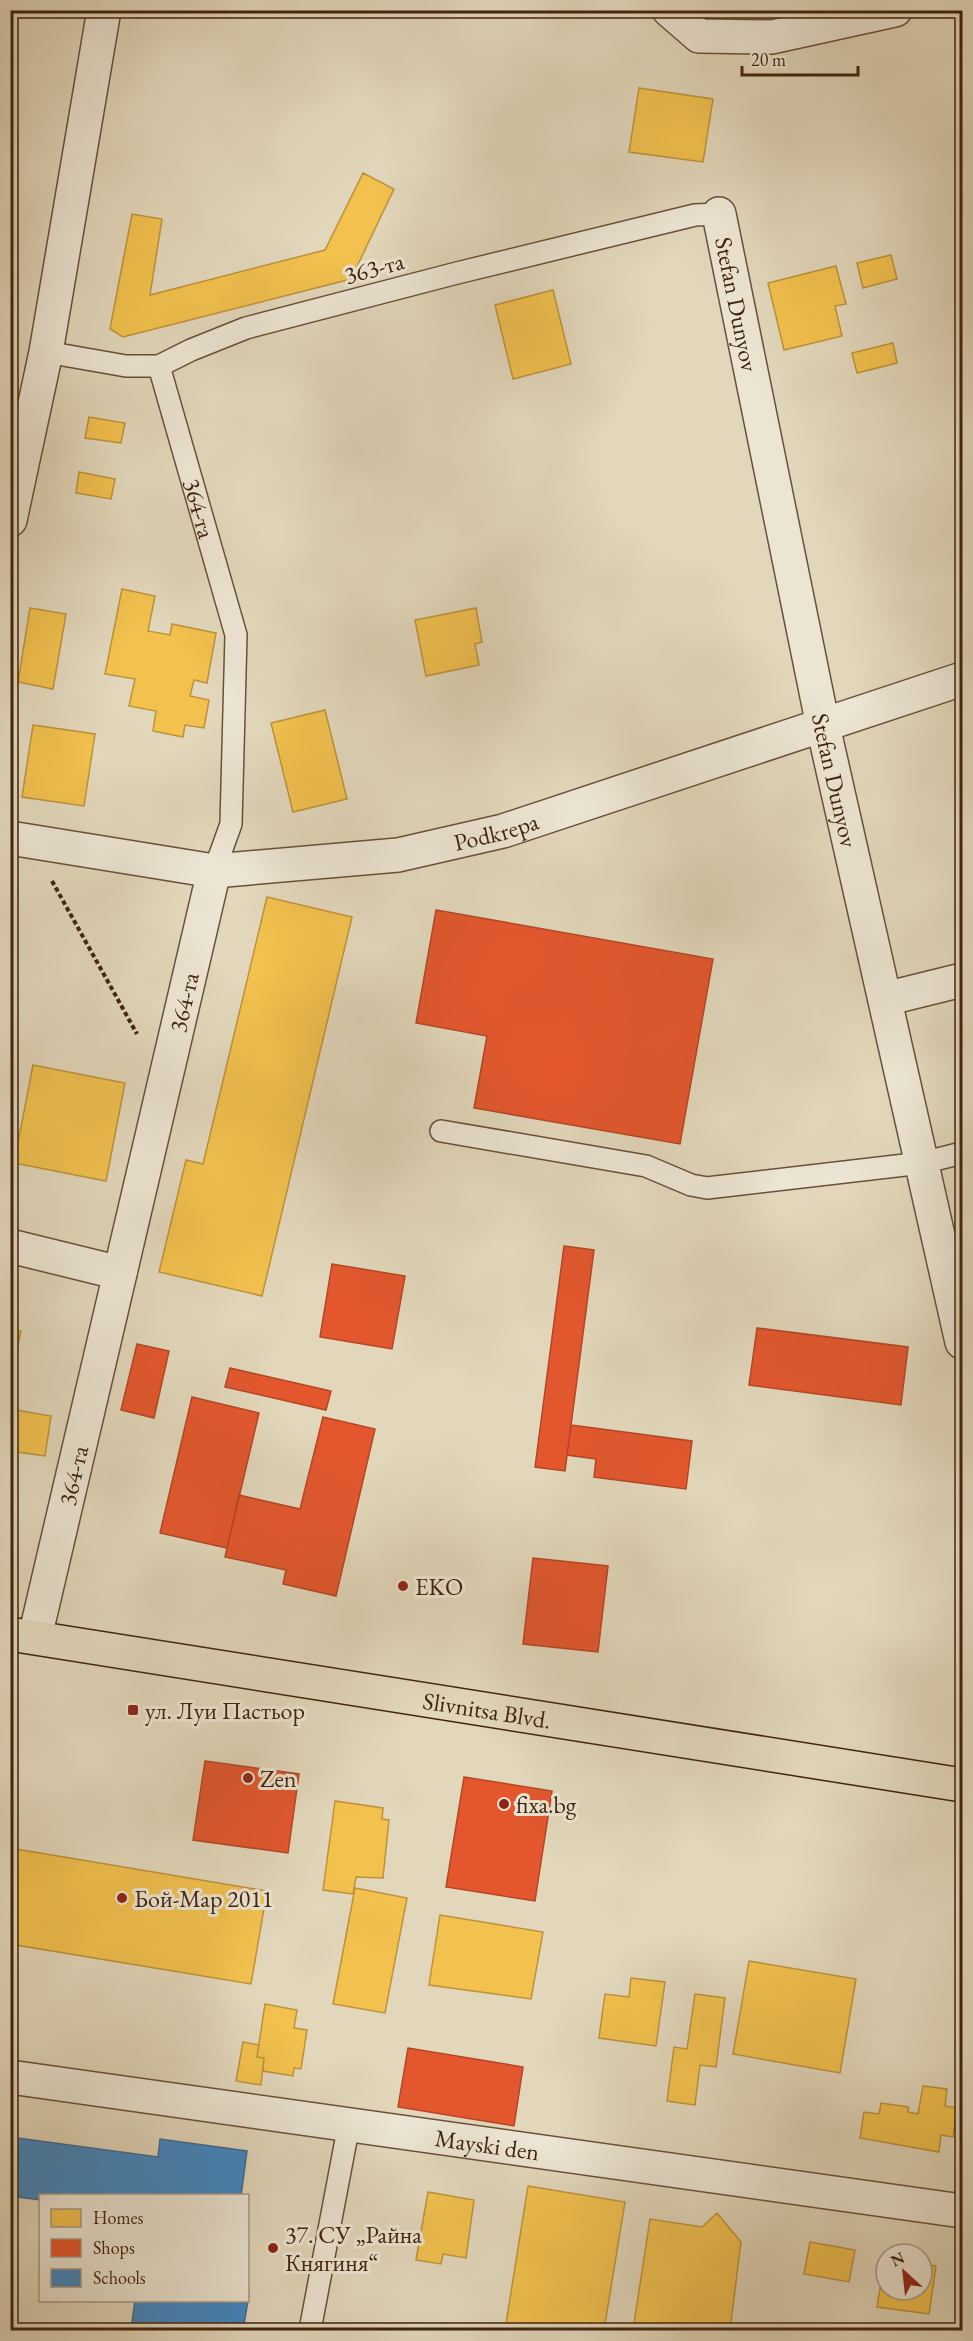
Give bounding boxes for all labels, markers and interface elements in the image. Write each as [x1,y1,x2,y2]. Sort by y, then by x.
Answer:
scale bar [742,39,858,77]
text: 20 m [751,48,786,71]
street label: Stefan Dunyov [709,234,766,375]
street label: 363-та [341,245,408,291]
street label: 364-та [176,475,223,542]
street label: Stefan Dunyov [805,710,865,851]
street label: Podkrepa [451,805,543,857]
street label: 364-та [161,969,205,1035]
street label: 364-та [51,1442,95,1508]
place label: EKO [415,1571,463,1602]
marker: EKO [396,1579,410,1593]
street label: Slivnitsa Blvd. [421,1684,553,1735]
place label: ул. Луи Пастьор [145,1695,305,1726]
marker: ул. Луи Пастьор [126,1703,140,1717]
place label: Zen [260,1763,297,1794]
marker: Zen [241,1771,255,1785]
place label: fixa.bg [516,1789,577,1820]
marker: fixa.bg [497,1797,511,1811]
place label: Бой-Мар 2011 [134,1883,273,1914]
marker: Бой-Мар 2011 [115,1891,129,1905]
street label: Mayski den [433,2122,542,2167]
legend [39,2194,249,2302]
text: Homes [93,2206,144,2229]
place label: 37. СУ „Райна Княгиня“ [285,2219,422,2278]
text: Shops [93,2236,135,2259]
marker: 37. СУ „Райна Княгиня“ [266,2241,280,2255]
north arrow [874,2242,934,2302]
text: N [887,2247,908,2271]
text: Schools [93,2266,146,2289]

